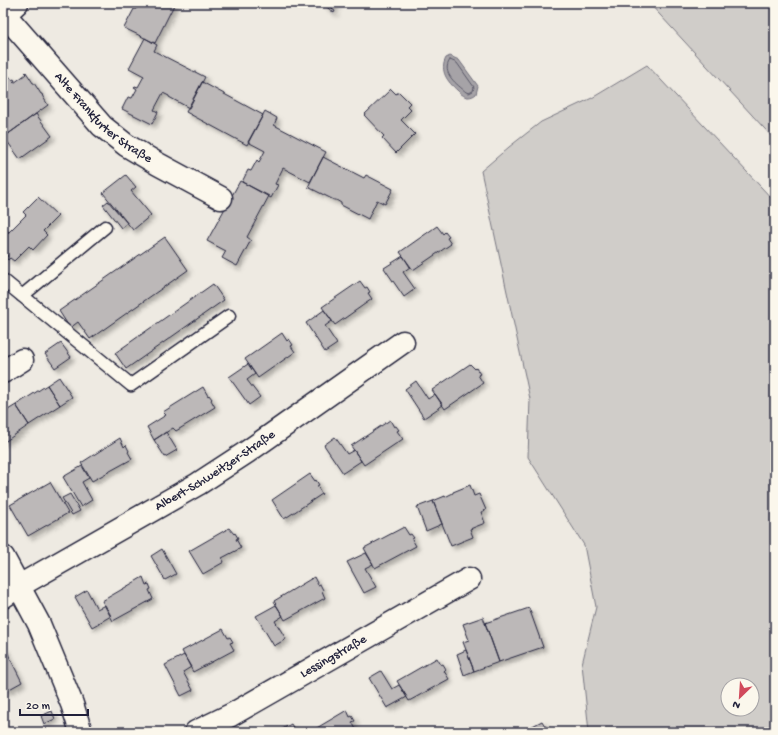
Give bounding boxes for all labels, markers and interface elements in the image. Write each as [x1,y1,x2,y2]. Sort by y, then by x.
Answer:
street label: Alte Frankfurter Straße [51,69,155,166]
street label: Albert-Schweitzer-Straße [152,427,278,514]
street label: Lessingstraße [298,631,370,681]
north arrow [720,677,760,717]
scale bar [20,691,88,717]
text: N [731,697,742,711]
text: 20 m [26,700,51,714]

